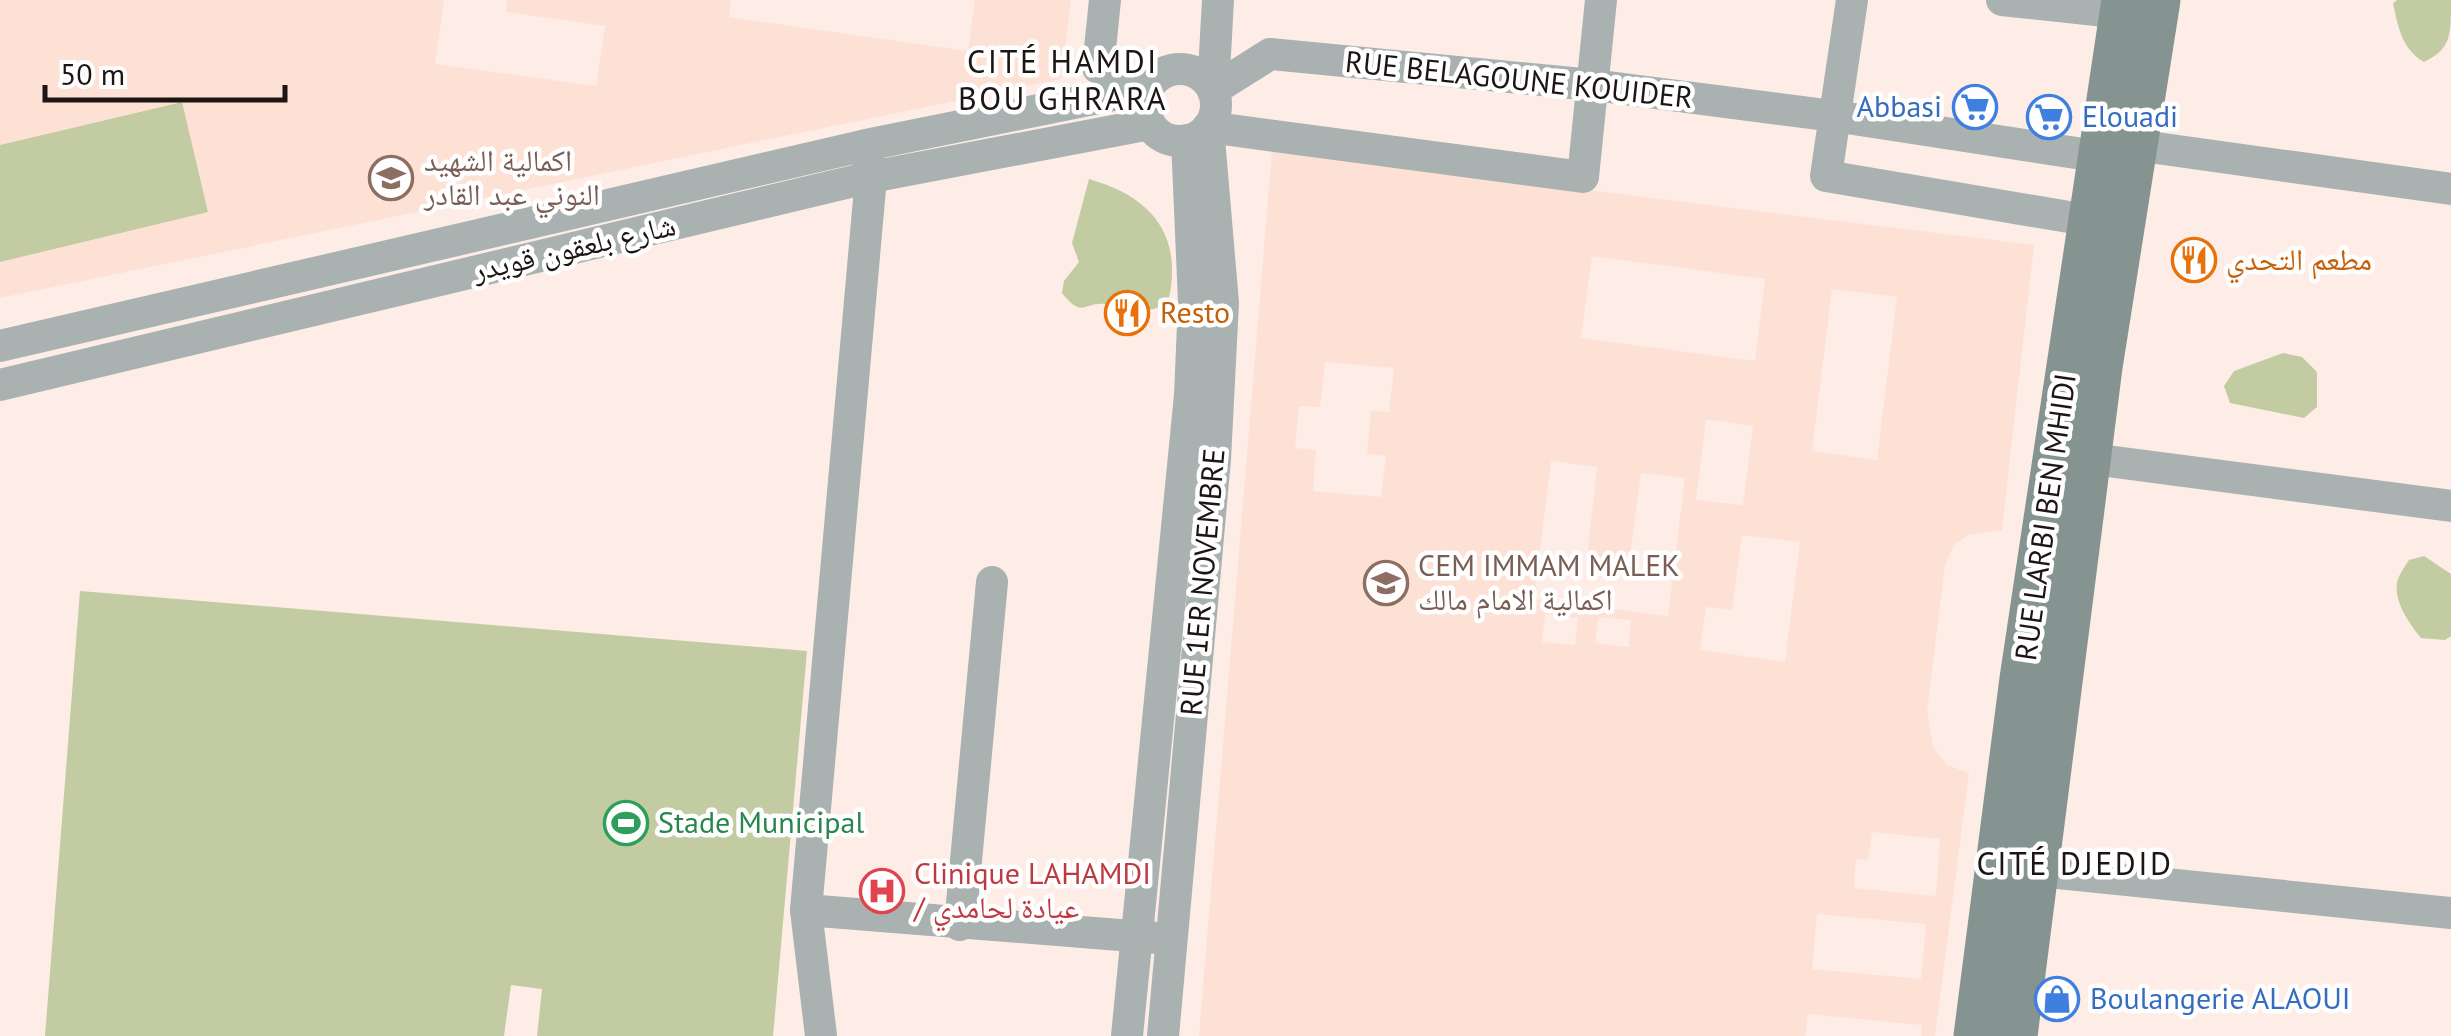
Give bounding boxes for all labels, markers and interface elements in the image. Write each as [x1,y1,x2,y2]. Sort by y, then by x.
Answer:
scale bar [45,40,285,102]
district label: CITÉ HAMDI BOU GHRARA [958,40,1168,119]
street label: RUE BELAGOUNE KOUIDER [1343,41,1695,116]
text: 50 m [60,54,125,93]
supermarket icon: Abbasi [1952,84,1998,130]
place label: Abbasi [1857,86,1942,125]
supermarket icon: Elouadi [2026,94,2072,140]
place label: Elouadi [2082,96,2178,135]
place label: اكمالية الشهيد النوني عبد القادر [423,140,600,219]
school or university icon: اكمالية الشهيد النوني عبد القادر [368,155,414,201]
street label: شارع بلعقون قويدر [467,204,679,290]
restaurant icon: مطعم التحدي [2171,237,2217,283]
place label: مطعم التحدي [2226,239,2372,284]
restaurant icon: Resto [1104,290,1150,336]
place label: Resto [1160,292,1230,331]
street label: RUE LARBI BEN MHIDI [2005,371,2084,663]
street label: RUE 1ER NOVEMBRE [1170,447,1233,717]
place label: CEM IMMAM MALEK اكمالية الامام مالك [1418,545,1680,619]
school or university icon: CEM IMMAM MALEK اكمالية الامام مالك [1363,560,1409,606]
sports icon: Stade Municipal [603,800,649,846]
place label: Stade Municipal [658,802,864,841]
district label: CITÉ DJEDID [1976,842,2174,884]
place label: Clinique LAHAMDI / عيادة لحامدي [912,853,1151,932]
hospital icon: Clinique LAHAMDI / عيادة لحامدي [859,868,905,914]
shop icon: Boulangerie ALAOUI [2034,976,2080,1022]
place label: Boulangerie ALAOUI [2090,978,2351,1017]

